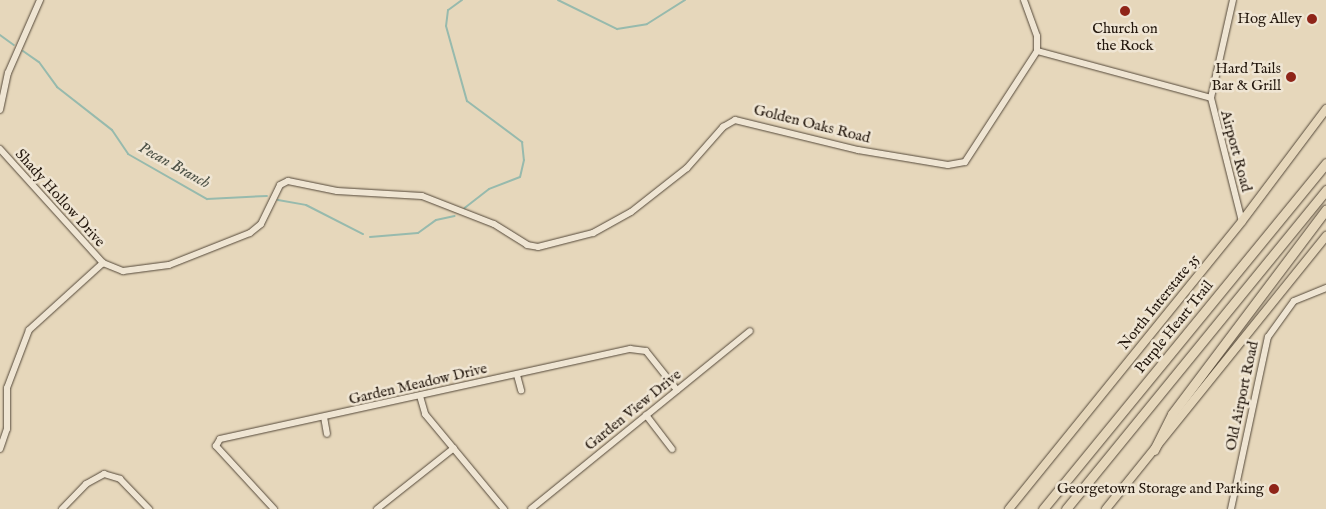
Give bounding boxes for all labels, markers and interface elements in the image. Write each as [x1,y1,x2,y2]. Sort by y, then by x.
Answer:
marker: Church on the Rock [1119,5,1131,17]
place label: Hog Alley [1237,10,1302,28]
marker: Hog Alley [1306,13,1318,25]
place label: Church on the Rock [1092,19,1158,54]
place label: Hard Tails Bar & Grill [1212,59,1281,94]
marker: Hard Tails Bar & Grill [1285,71,1297,83]
street label: Golden Oaks Road [752,101,872,147]
street label: Airport Road [1216,108,1256,194]
water label: Pecan Branch [135,139,213,193]
street label: Shady Hollow Drive [11,145,109,251]
street label: North Interstate 35 [1115,251,1203,353]
street label: Purple Heart Trail [1131,277,1217,377]
street label: Old Airport Road [1222,340,1262,452]
street label: Garden Meadow Drive [347,359,489,409]
street label: Garden View Drive [581,366,685,454]
place label: Georgetown Storage and Parking [1057,480,1264,498]
marker: Georgetown Storage and Parking [1268,483,1280,495]

